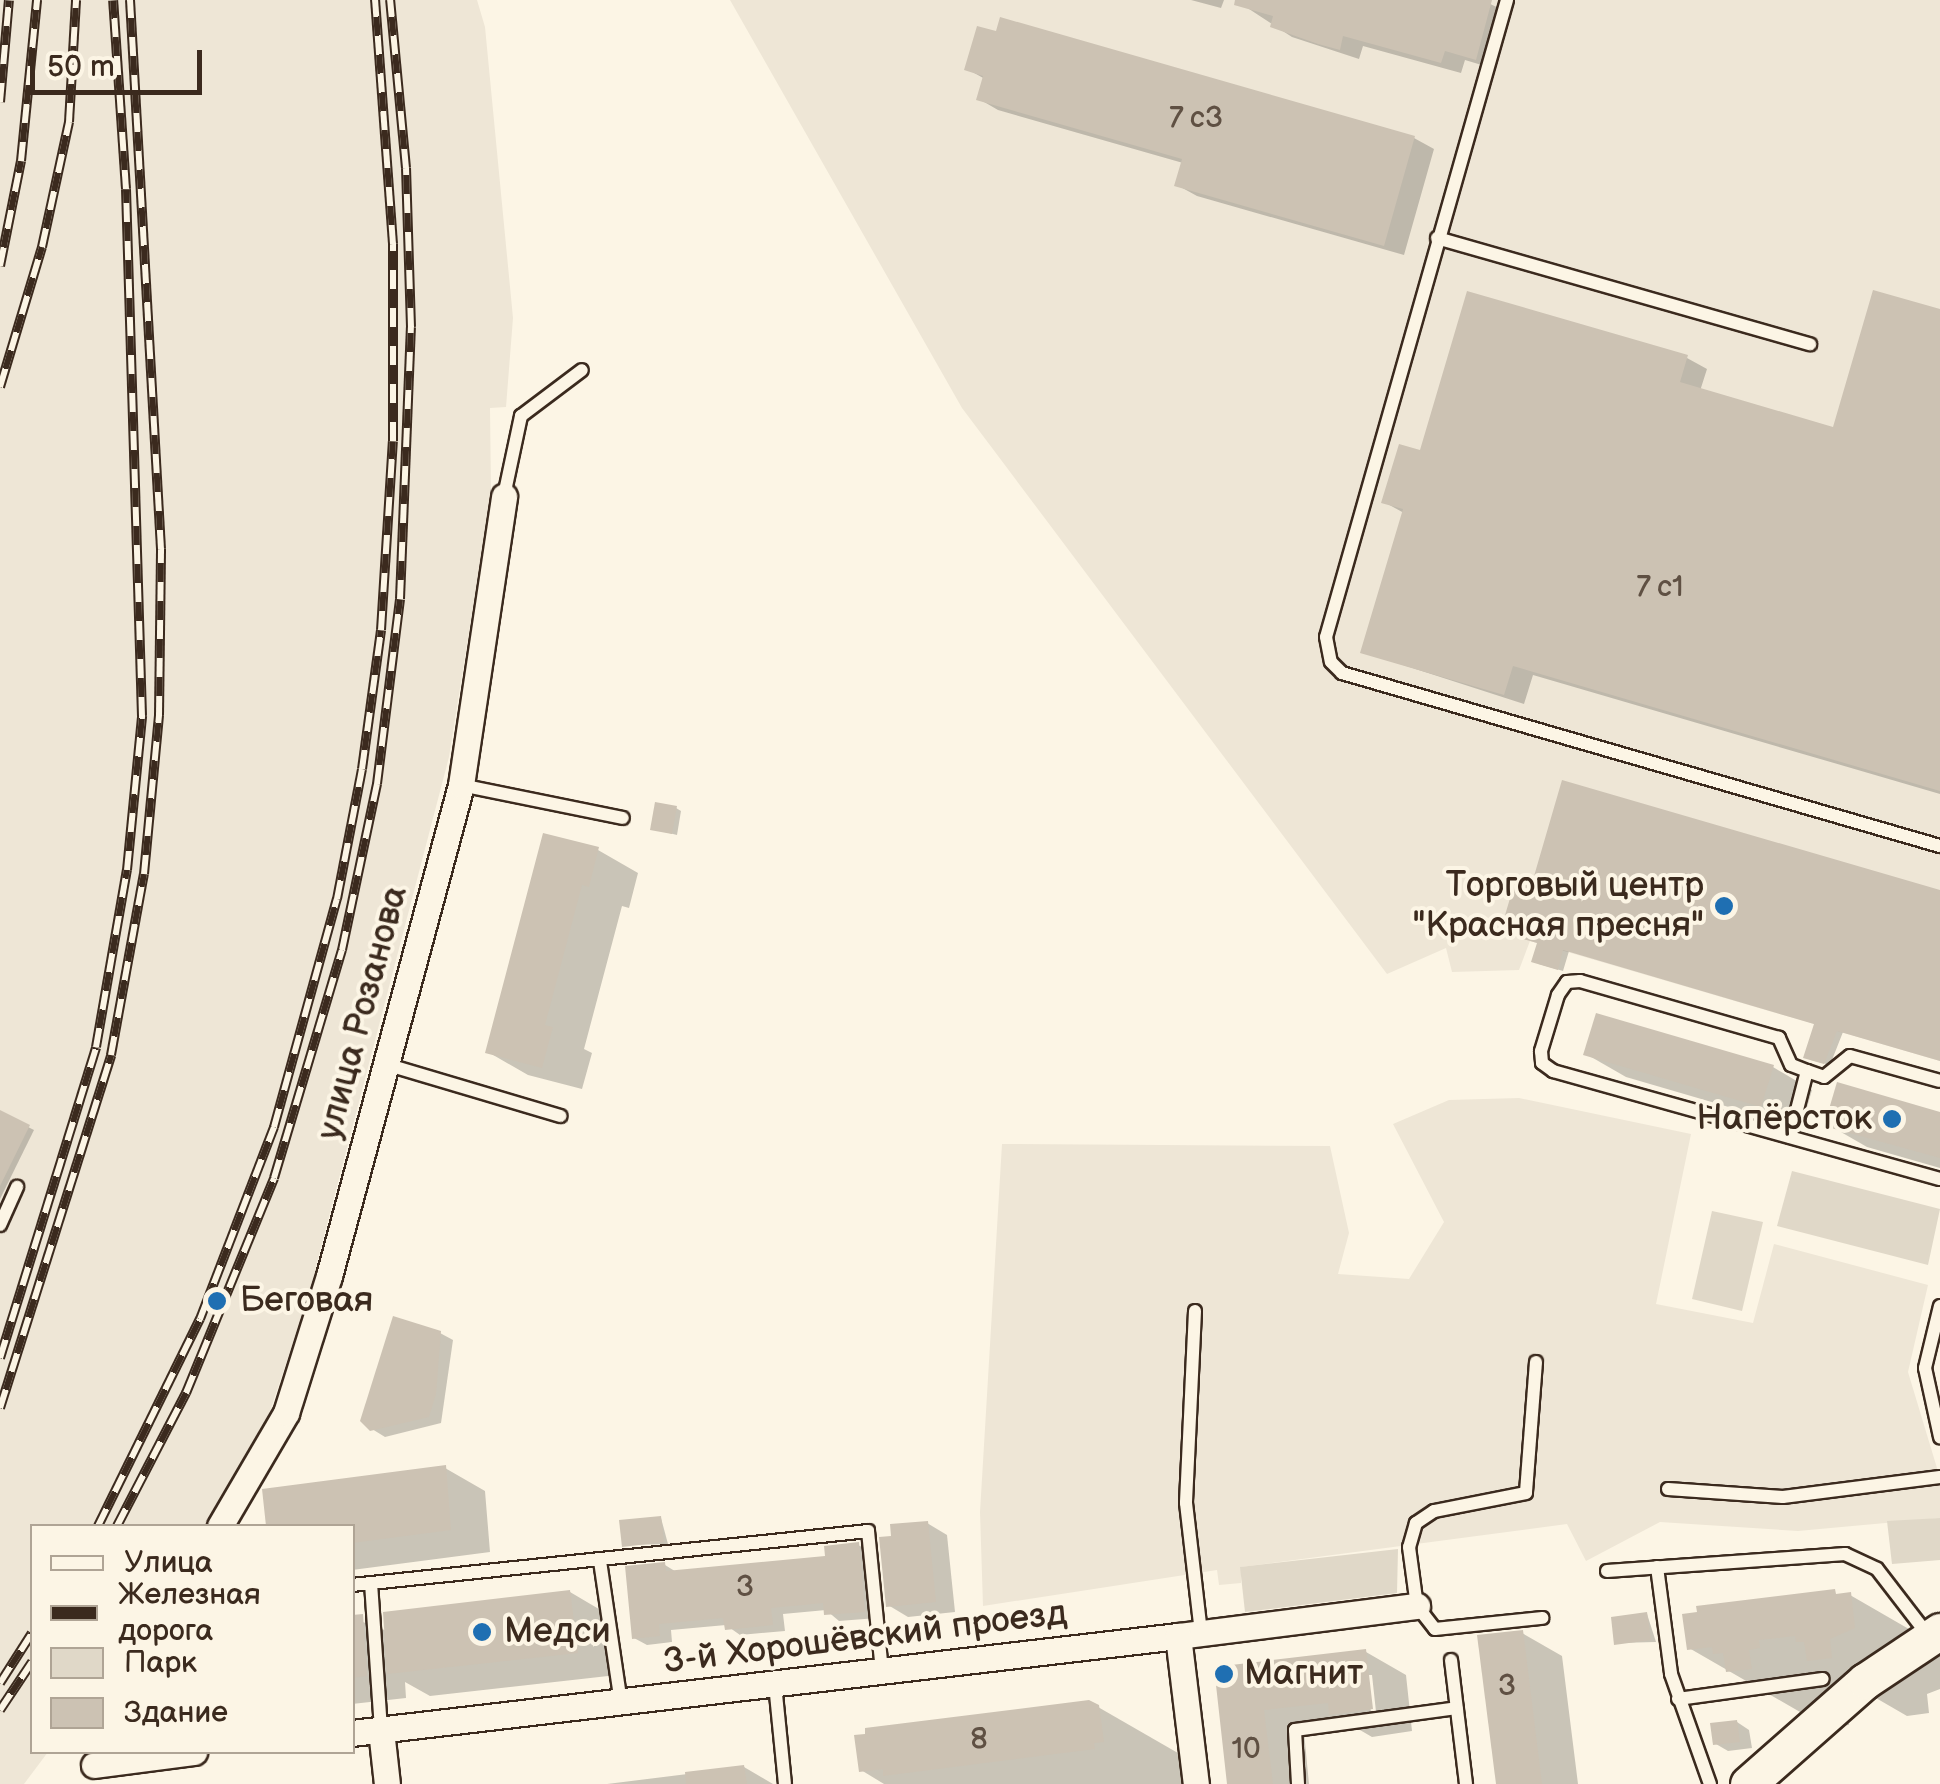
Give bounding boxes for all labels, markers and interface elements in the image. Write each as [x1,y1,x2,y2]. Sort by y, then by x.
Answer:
scale bar [35,30,208,92]
text: 50 m [47,49,115,85]
house number: 7 с3 [1168,100,1224,136]
house number: 7 с1 [1635,569,1685,605]
place label: Торговый центр "Красная пресня" [1412,865,1704,947]
street label: улица Розанова [309,882,417,1144]
marker: Торговый центр "Красная пресня" [1713,895,1735,917]
place label: Напёрсток [1696,1098,1872,1140]
marker: Напёрсток [1881,1108,1903,1130]
place label: Беговая [240,1280,373,1322]
marker: Беговая [204,1288,230,1314]
legend [30,1524,355,1754]
text: Улица [124,1545,213,1581]
house number: 3 [736,1569,754,1605]
text: Железная дорога [118,1577,261,1649]
street label: 3-й Хорошёвский проезд [661,1592,1069,1684]
place label: Медси [504,1611,611,1653]
marker: Медси [469,1619,495,1645]
text: Парк [124,1645,197,1681]
place label: Магнит [1244,1653,1363,1695]
marker: Магнит [1213,1663,1235,1685]
house number: 3 [1498,1668,1516,1704]
text: Здание [124,1695,228,1731]
house number: 8 [970,1721,988,1757]
house number: 10 [1231,1731,1261,1767]

